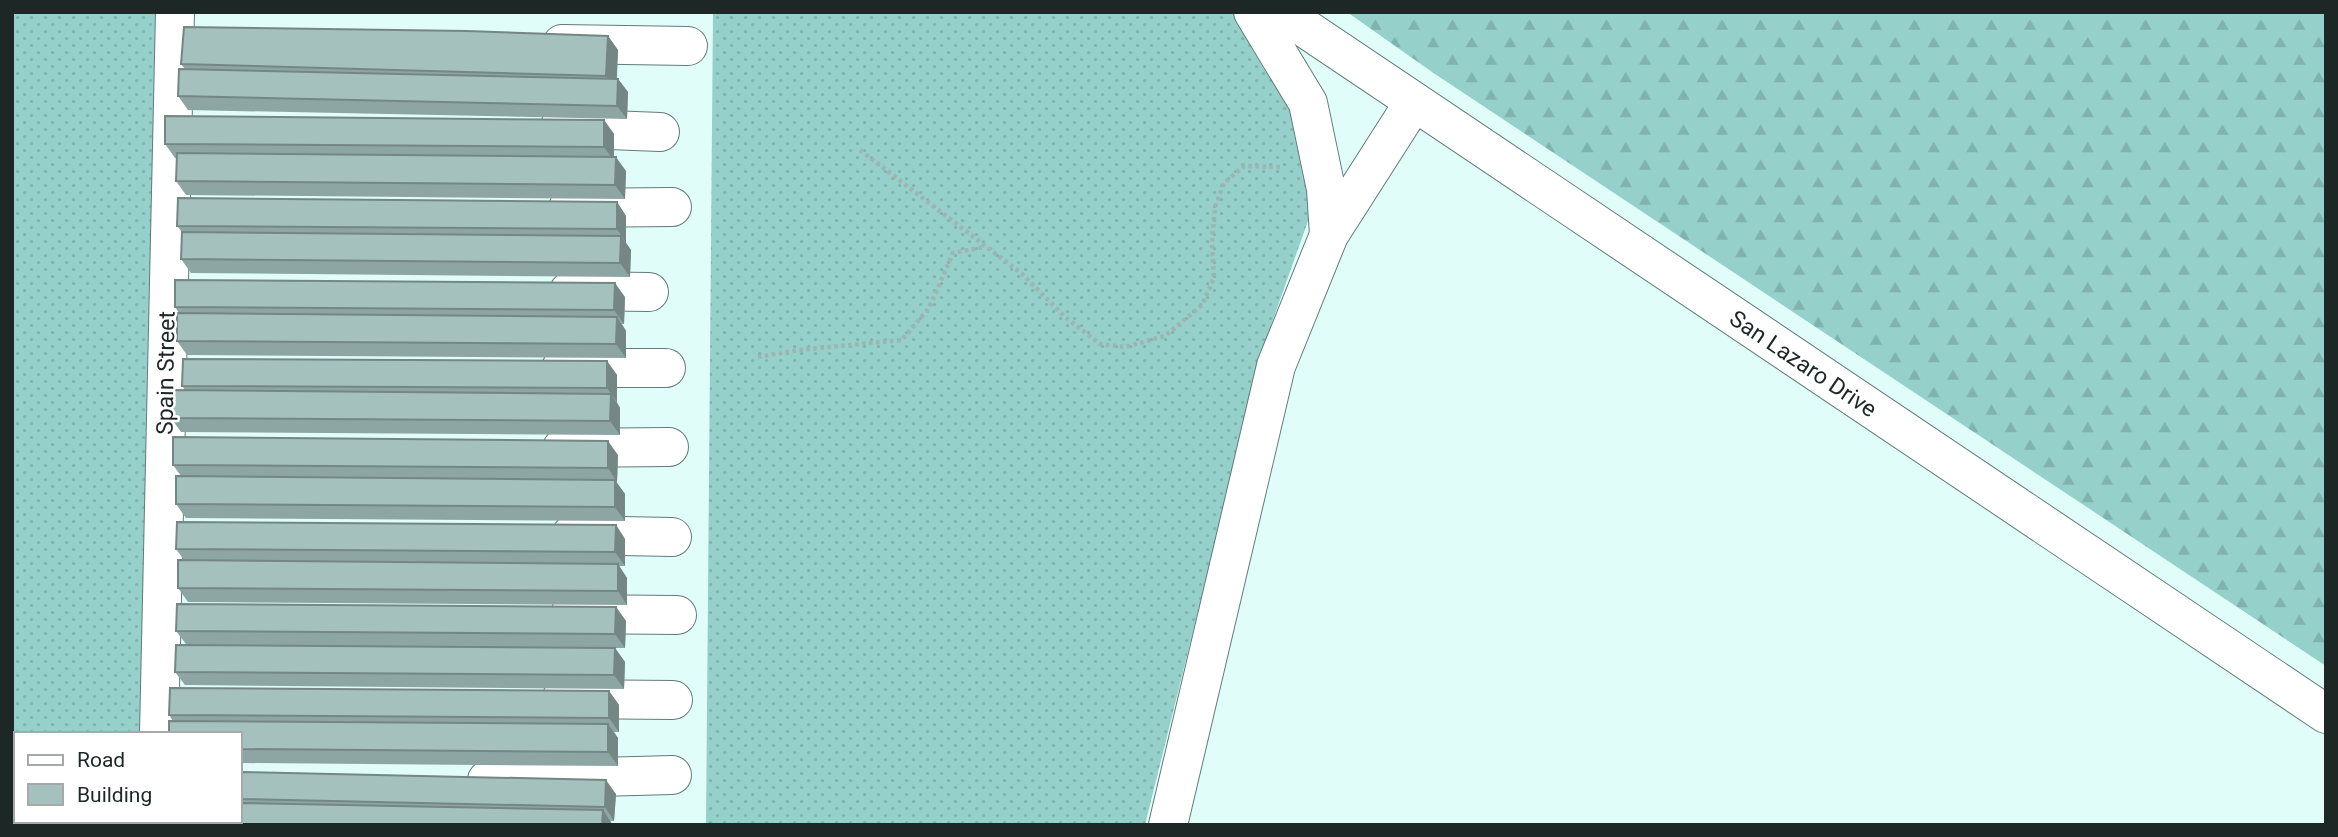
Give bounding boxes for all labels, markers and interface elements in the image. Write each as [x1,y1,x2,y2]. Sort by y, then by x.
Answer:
street label: San Lazaro Drive [1724,305,1882,423]
street label: Spain Street [151,311,181,435]
legend [14,732,242,823]
text: Road [77,748,125,772]
text: Building [77,783,152,807]

